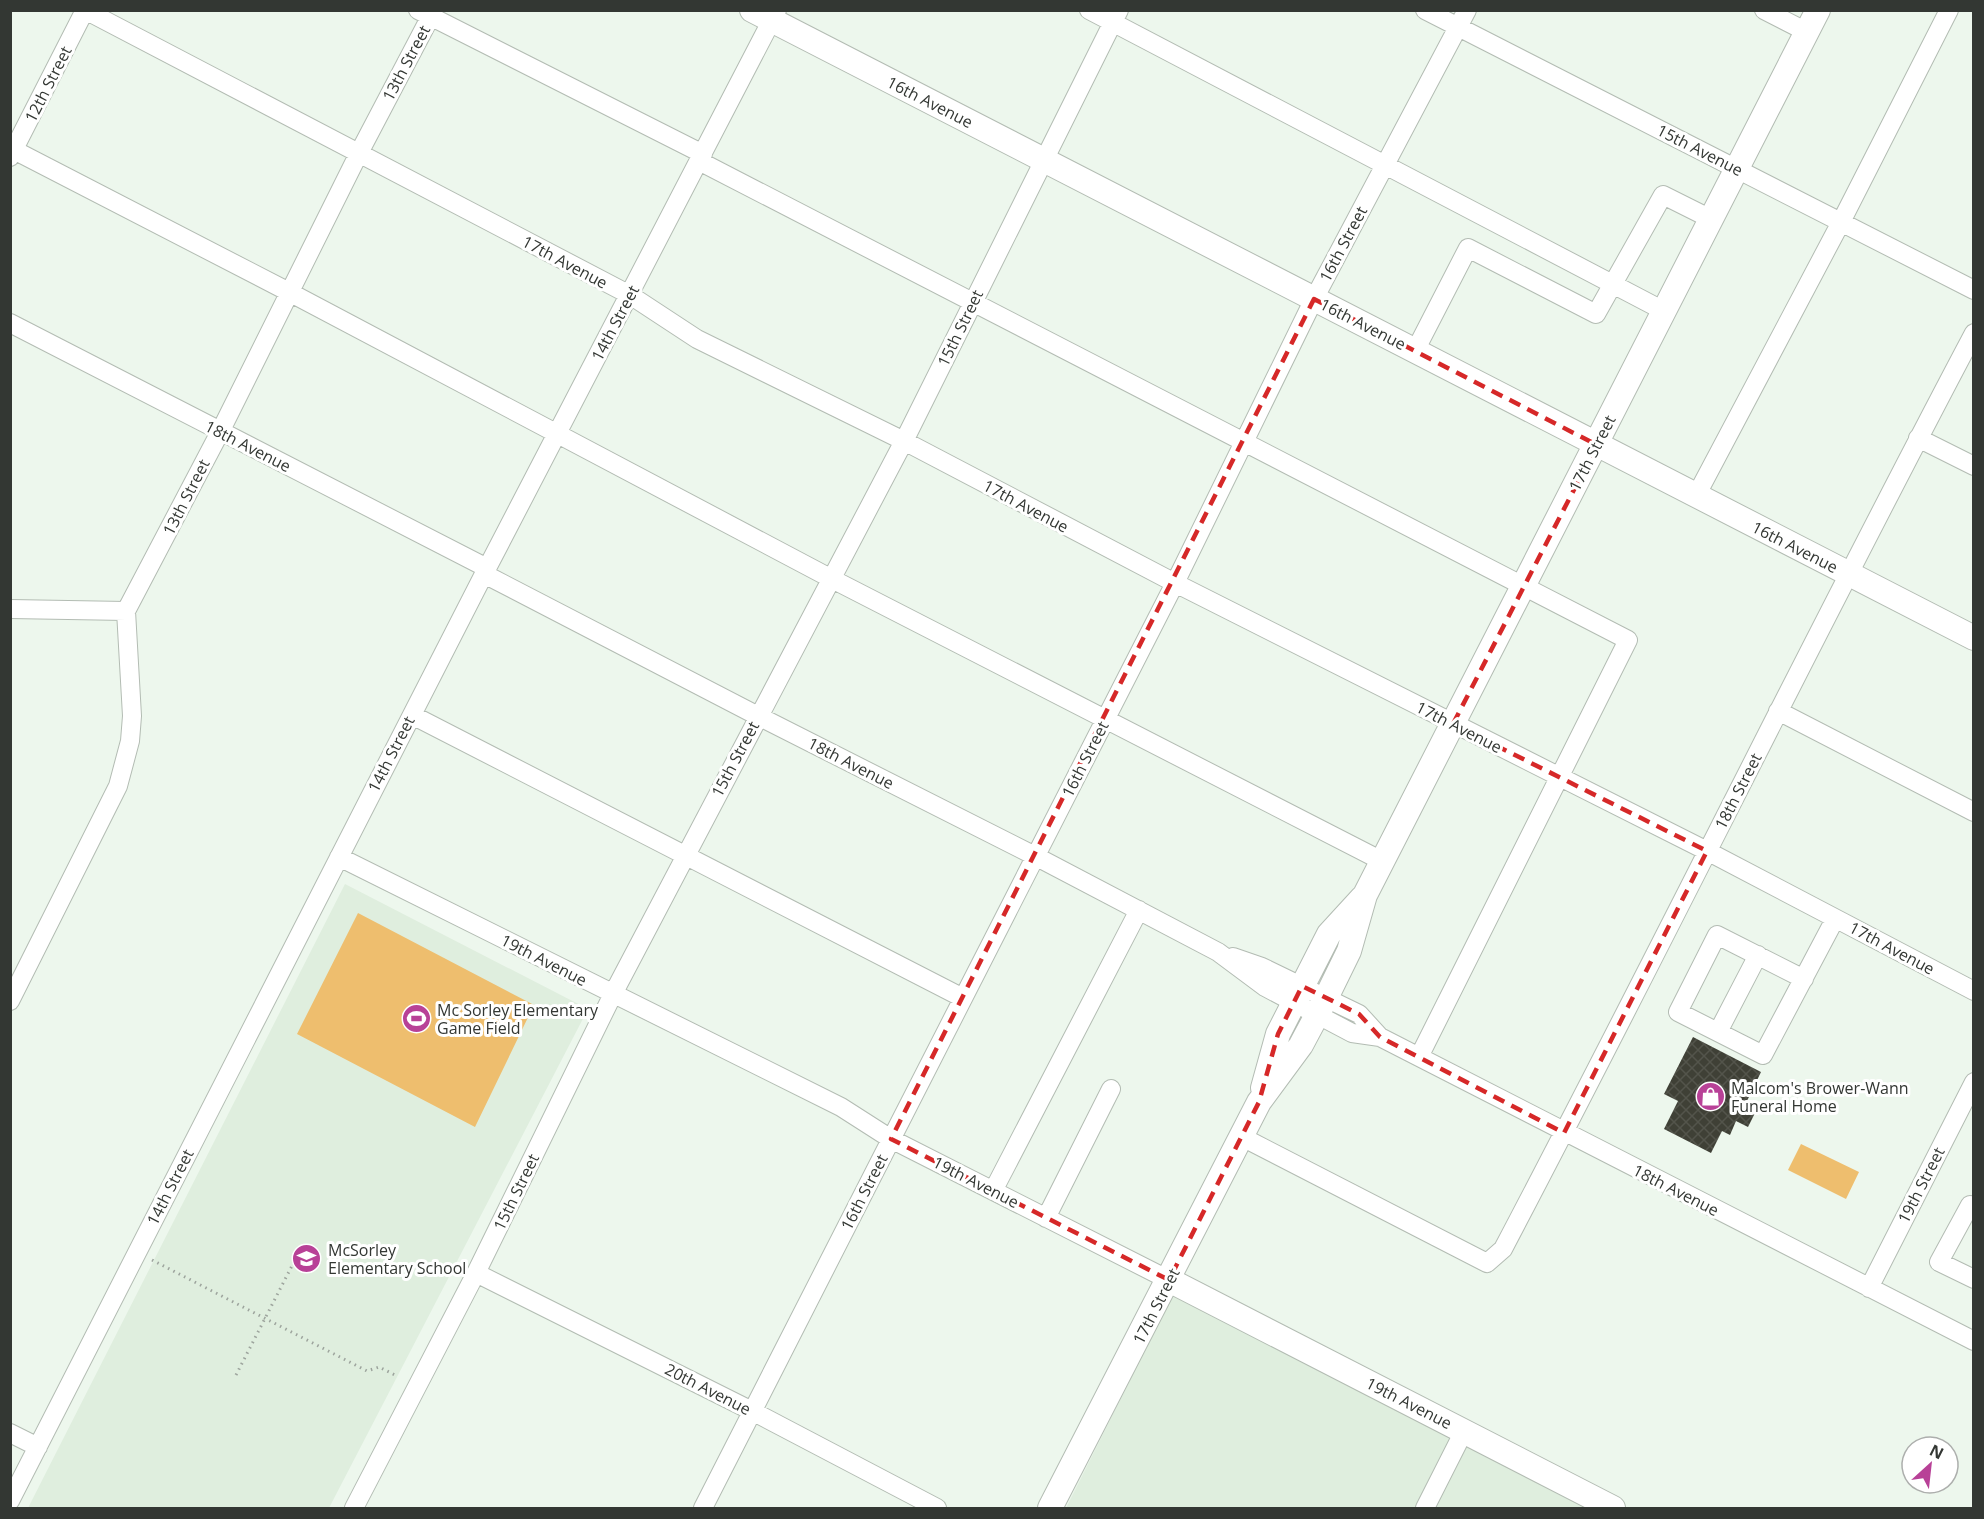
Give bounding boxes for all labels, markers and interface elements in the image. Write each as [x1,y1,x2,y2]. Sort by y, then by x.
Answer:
street label: 13th Street [377,21,435,105]
street label: 12th Street [19,42,77,126]
street label: 16th Avenue [883,71,977,133]
street label: 15th Avenue [1653,119,1747,181]
street label: 16th Street [1314,202,1372,286]
street label: 17th Avenue [518,230,612,294]
street label: 14th Street [586,281,644,365]
street label: 15th Street [932,286,988,370]
street label: 16th Avenue [1316,293,1410,355]
street label: 17th Street [1563,411,1621,495]
street label: 18th Avenue [201,415,295,477]
street label: 13th Street [157,455,215,539]
street label: 17th Avenue [979,474,1073,538]
street label: 16th Avenue [1748,516,1842,578]
street label: 17th Avenue [1412,696,1506,758]
street label: 14th Street [362,712,420,796]
street label: 15th Street [706,717,764,801]
street label: 16th Street [1056,717,1114,801]
street label: 18th Avenue [804,732,898,794]
street label: 18th Street [1709,749,1767,833]
street label: 17th Avenue [1845,916,1939,980]
street label: 19th Avenue [497,929,591,991]
place label: Mc Sorley Elementary Game Field [437,999,599,1039]
sports icon: Mc Sorley Elementary Game Field [400,1003,432,1035]
place label: Malcom's Brower-Wann Funeral Home [1731,1077,1909,1117]
shop icon: Malcom's Brower-Wann Funeral Home [1694,1081,1726,1113]
street label: 19th Street [1892,1143,1950,1227]
street label: 14th Street [141,1145,199,1229]
street label: 15th Street [488,1150,544,1234]
street label: 16th Street [835,1150,893,1234]
street label: 19th Avenue [929,1151,1023,1213]
street label: 18th Avenue [1629,1159,1723,1221]
place label: McSorley Elementary School [328,1239,466,1279]
school or university icon: McSorley Elementary School [291,1243,323,1275]
street label: 17th Street [1127,1264,1185,1348]
street label: 20th Avenue [661,1358,755,1420]
street label: 19th Avenue [1362,1372,1456,1434]
north arrow [1900,1435,1960,1495]
text: N [1926,1439,1948,1464]

